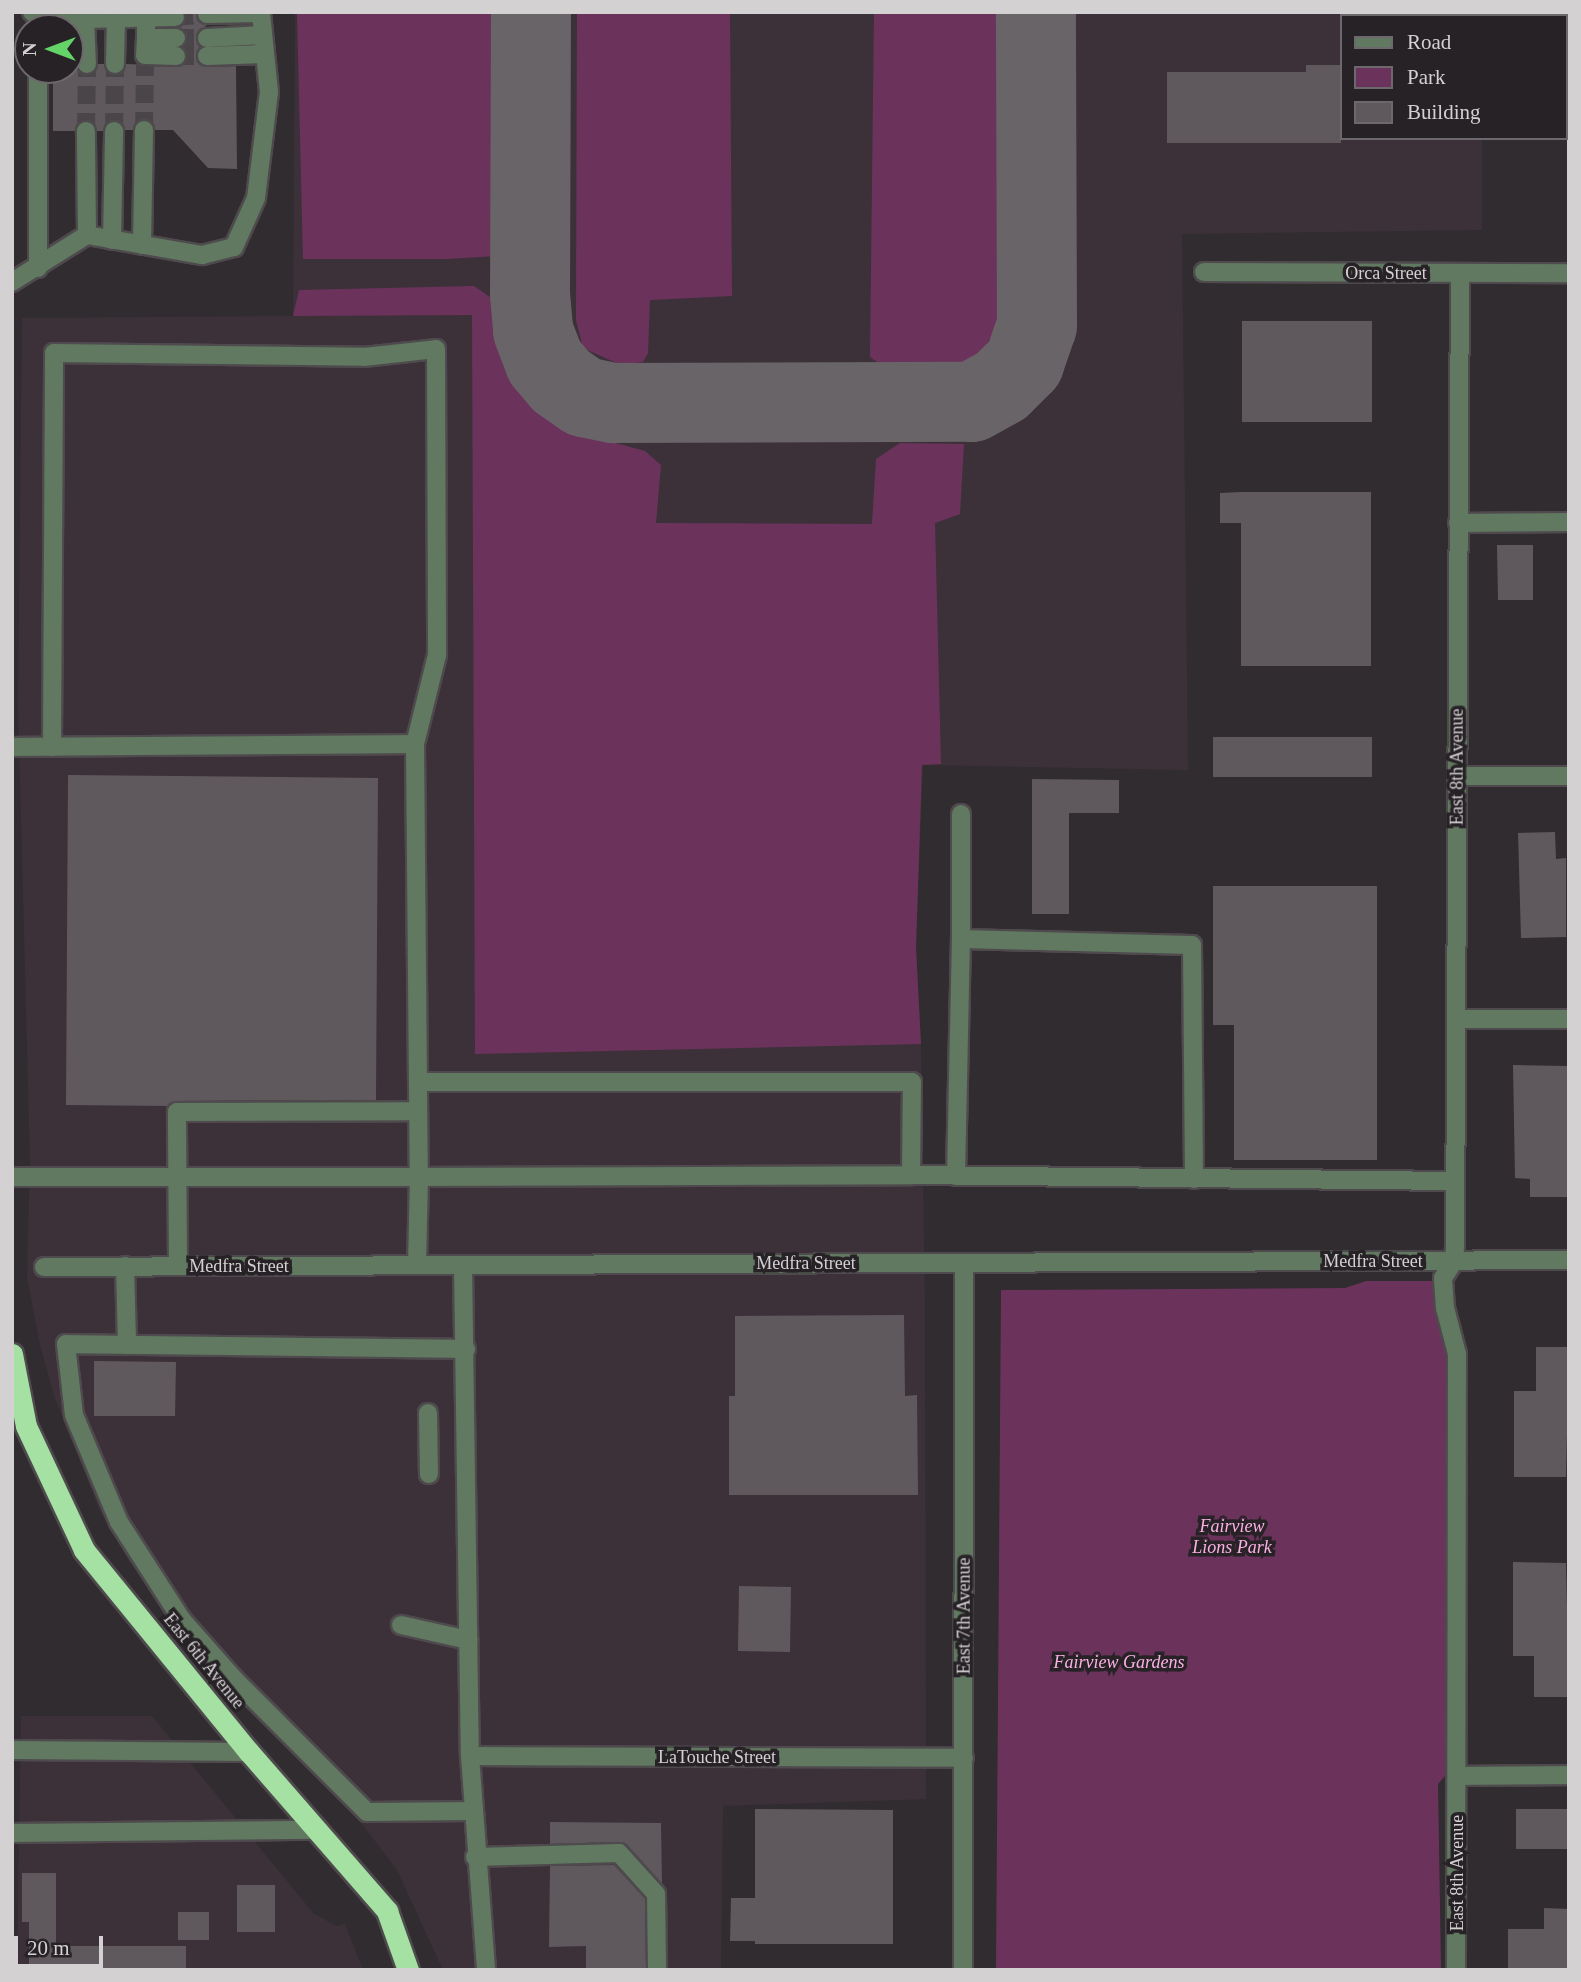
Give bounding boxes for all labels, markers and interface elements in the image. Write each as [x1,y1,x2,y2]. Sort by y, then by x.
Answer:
north arrow [14,14,84,84]
legend [1340,14,1567,140]
text: Road [1407,30,1451,54]
text: N [19,42,40,56]
text: Park [1407,65,1446,89]
text: Building [1407,100,1481,124]
street label: Orca Street [1345,262,1427,284]
street label: East 8th Avenue [1446,708,1468,826]
street label: Medfra Street [1323,1250,1423,1272]
street label: Medfra Street [756,1252,856,1274]
street label: Medfra Street [189,1255,289,1277]
park label: Fairview Lions Park [1192,1516,1272,1558]
street label: East 7th Avenue [953,1557,975,1675]
street label: East 6th Avenue [159,1608,249,1714]
park label: Fairview Gardens [1054,1651,1184,1673]
street label: LaTouche Street [658,1746,776,1768]
street label: East 8th Avenue [1446,1814,1468,1932]
scale bar [18,1923,107,1967]
text: 20 m [27,1936,70,1960]

